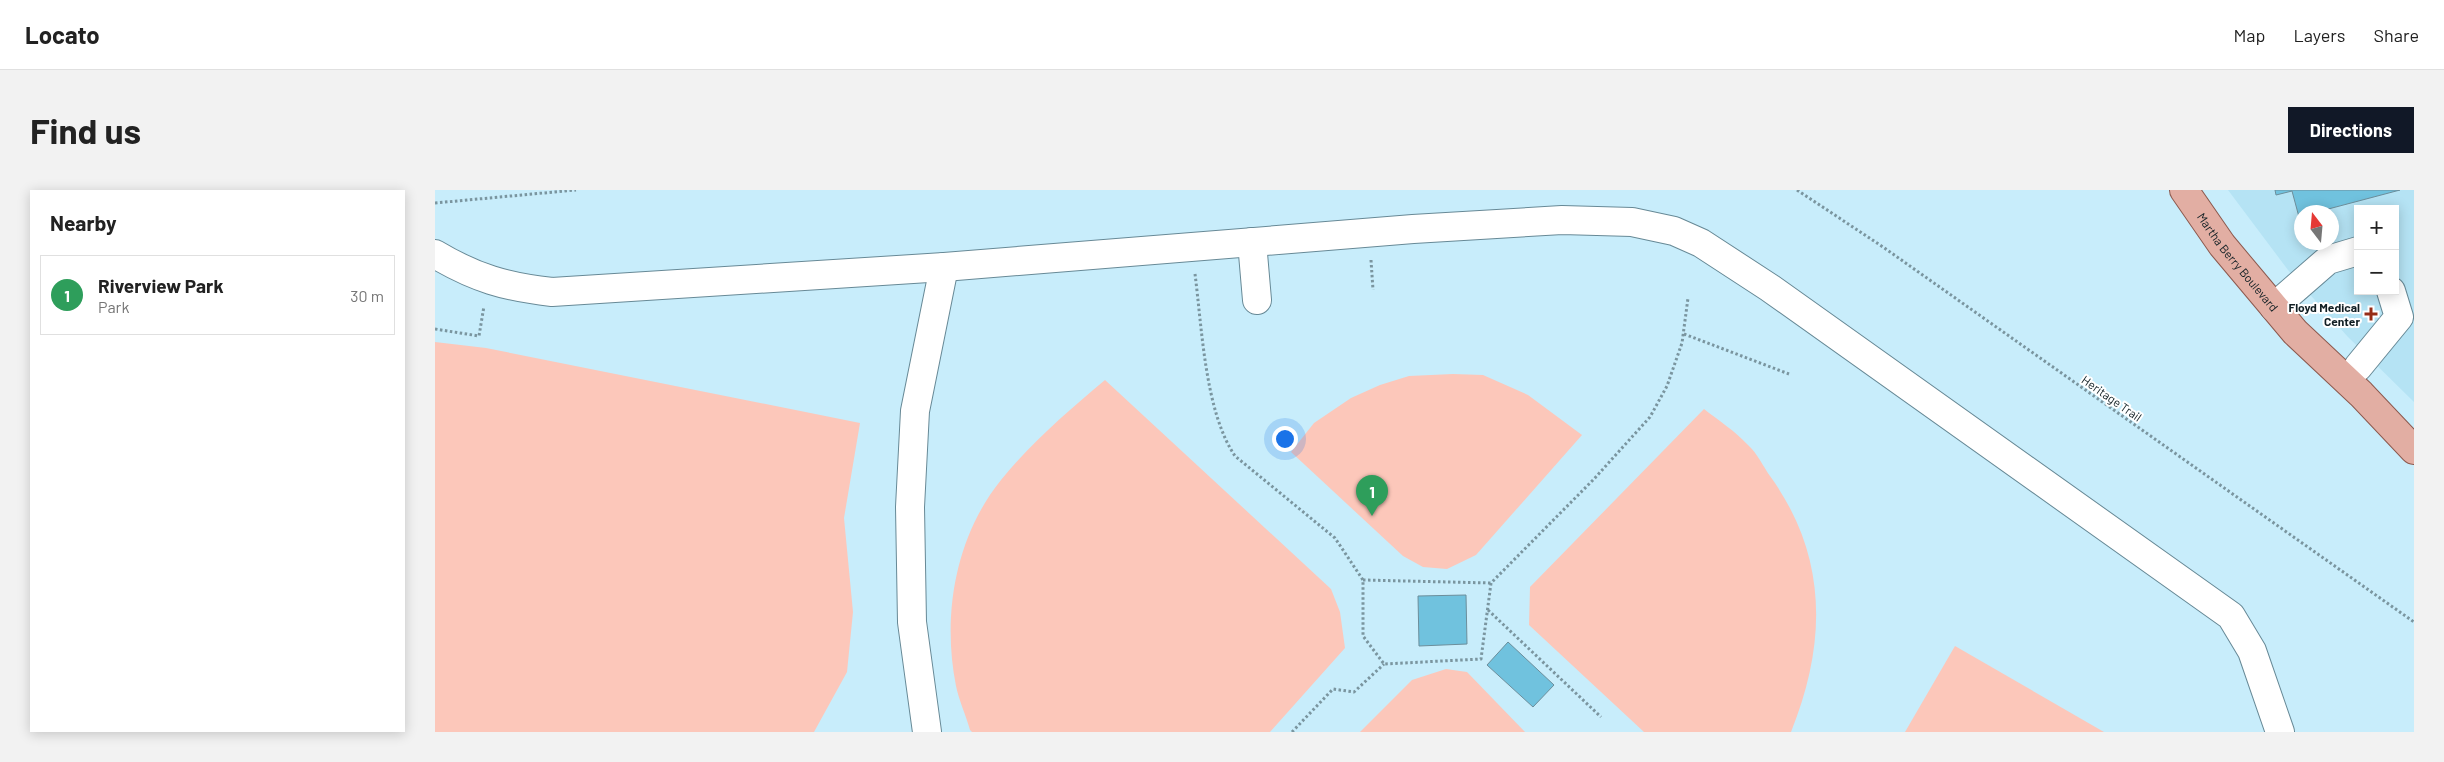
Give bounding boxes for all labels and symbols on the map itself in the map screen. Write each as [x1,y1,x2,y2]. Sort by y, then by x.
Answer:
north arrow [2294,205,2339,250]
street label: Martha Berry Boulevard [2195,210,2281,314]
place label: Floyd Medical Center [2288,300,2360,328]
marker: Floyd Medical Center [2364,307,2378,321]
street label: Heritage Trail [2079,372,2145,424]
your location [1272,426,1298,452]
pin: 1 [1356,475,1388,516]

